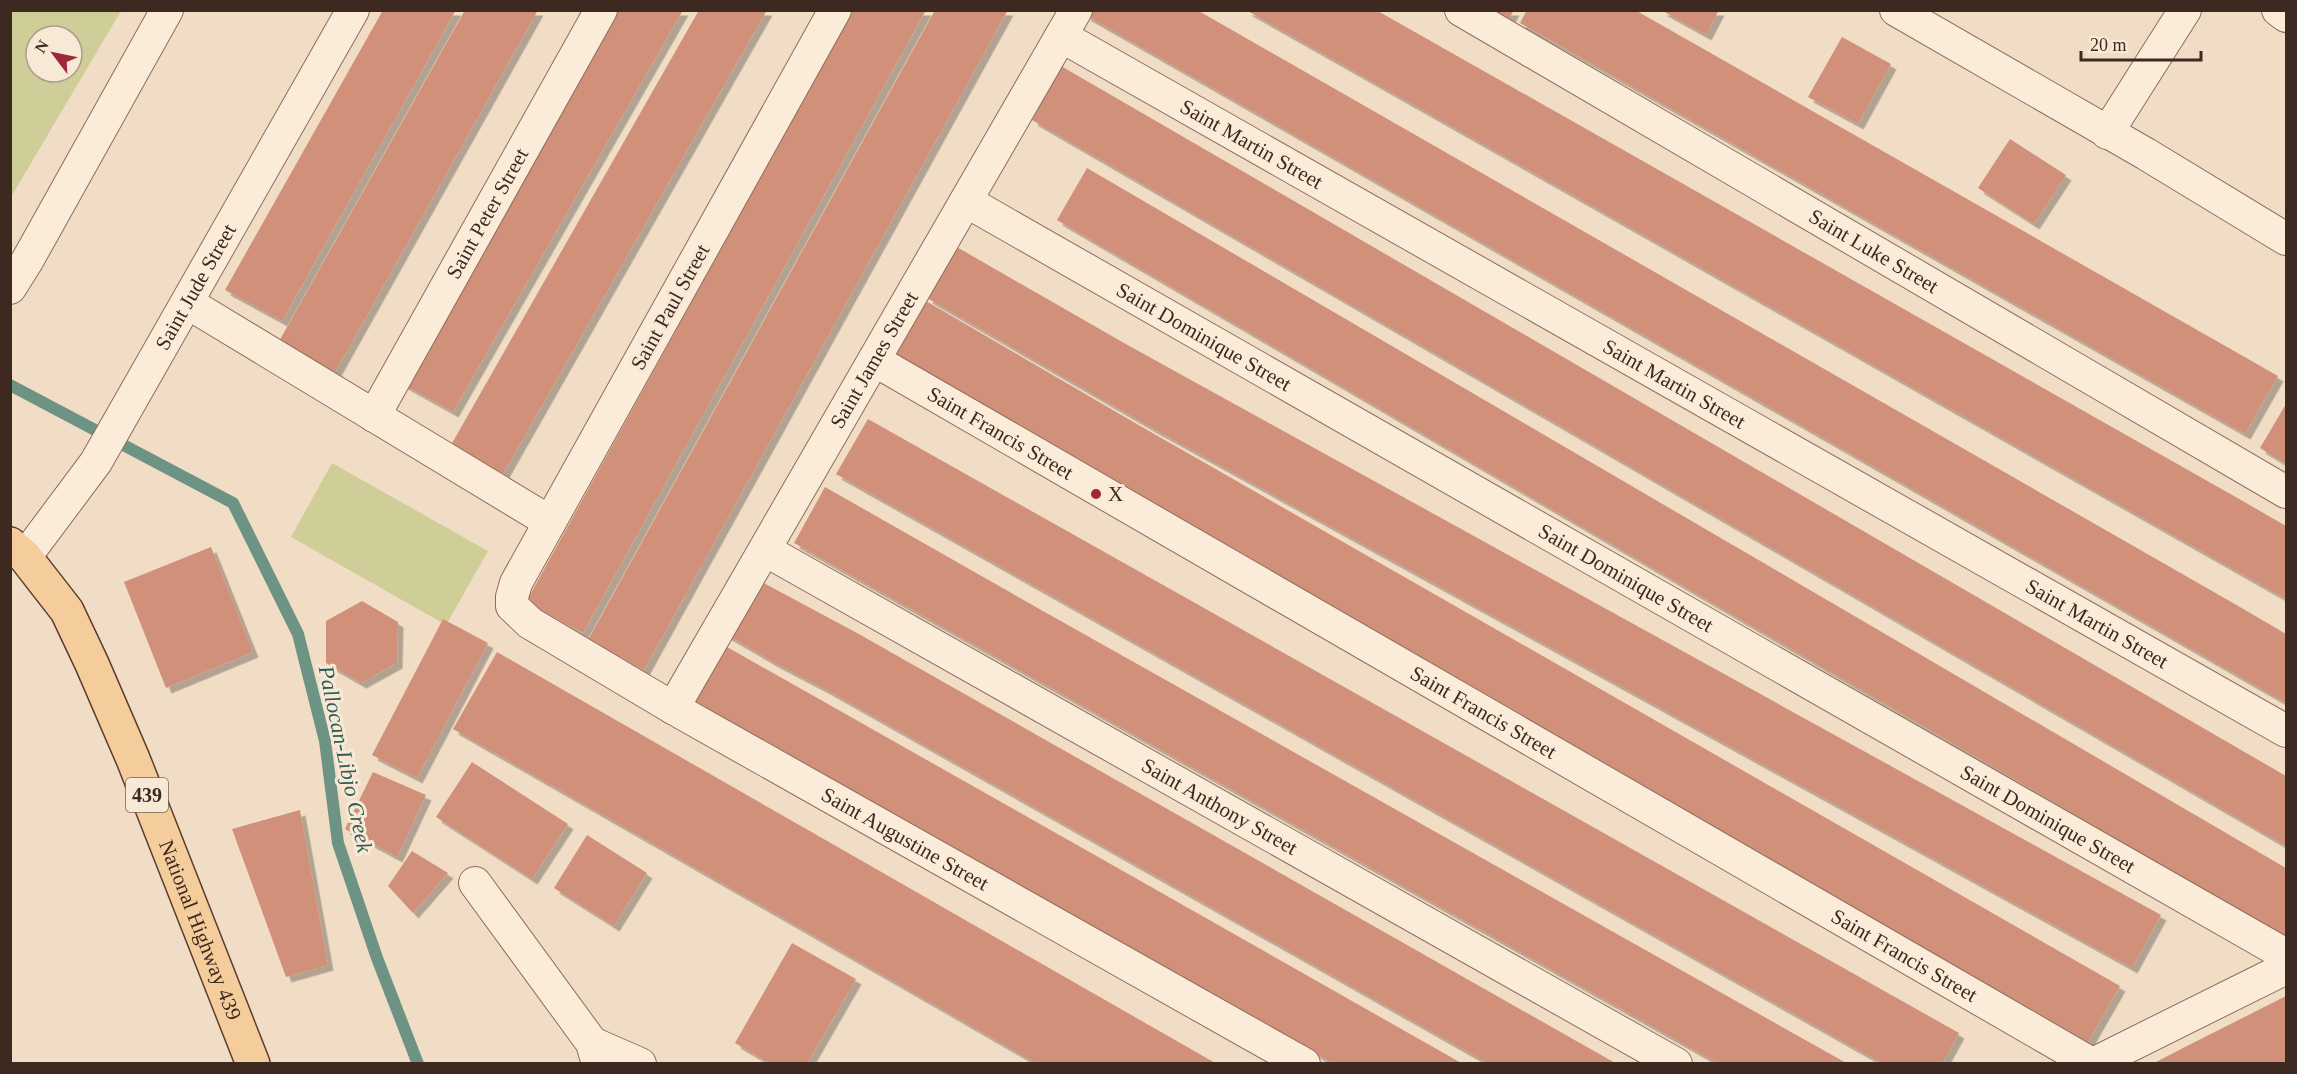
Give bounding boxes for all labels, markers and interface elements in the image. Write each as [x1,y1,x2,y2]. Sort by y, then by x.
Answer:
north arrow [24,24,84,84]
scale bar [2081,24,2201,62]
text: 20 m [2090,35,2127,55]
text: N [31,37,52,56]
street label: Saint Martin Street [1176,94,1327,194]
street label: Saint Peter Street [441,144,533,283]
street label: Saint Luke Street [1805,204,1943,298]
street label: Saint Jude Street [150,219,241,354]
street label: Saint Paul Street [626,240,715,374]
street label: Saint Dominique Street [1112,278,1296,396]
street label: Saint James Street [825,287,923,433]
street label: Saint Martin Street [1599,334,1750,434]
street label: Saint Francis Street [923,381,1078,485]
place label: X [1108,482,1123,506]
marker: X [1089,487,1103,501]
street label: Saint Dominique Street [1534,519,1718,637]
street label: Saint Martin Street [2021,574,2173,674]
street label: Saint Francis Street [1406,661,1561,764]
water label: Pallocan-Libjo Creek [313,662,378,856]
street label: Saint Anthony Street [1137,753,1302,860]
street label: Saint Dominique Street [1956,760,2140,878]
road number: 439 [126,778,168,812]
street label: Saint Augustine Street [817,782,993,896]
street label: National Highway 439 [154,836,246,1023]
street label: Saint Francis Street [1827,904,1982,1007]

